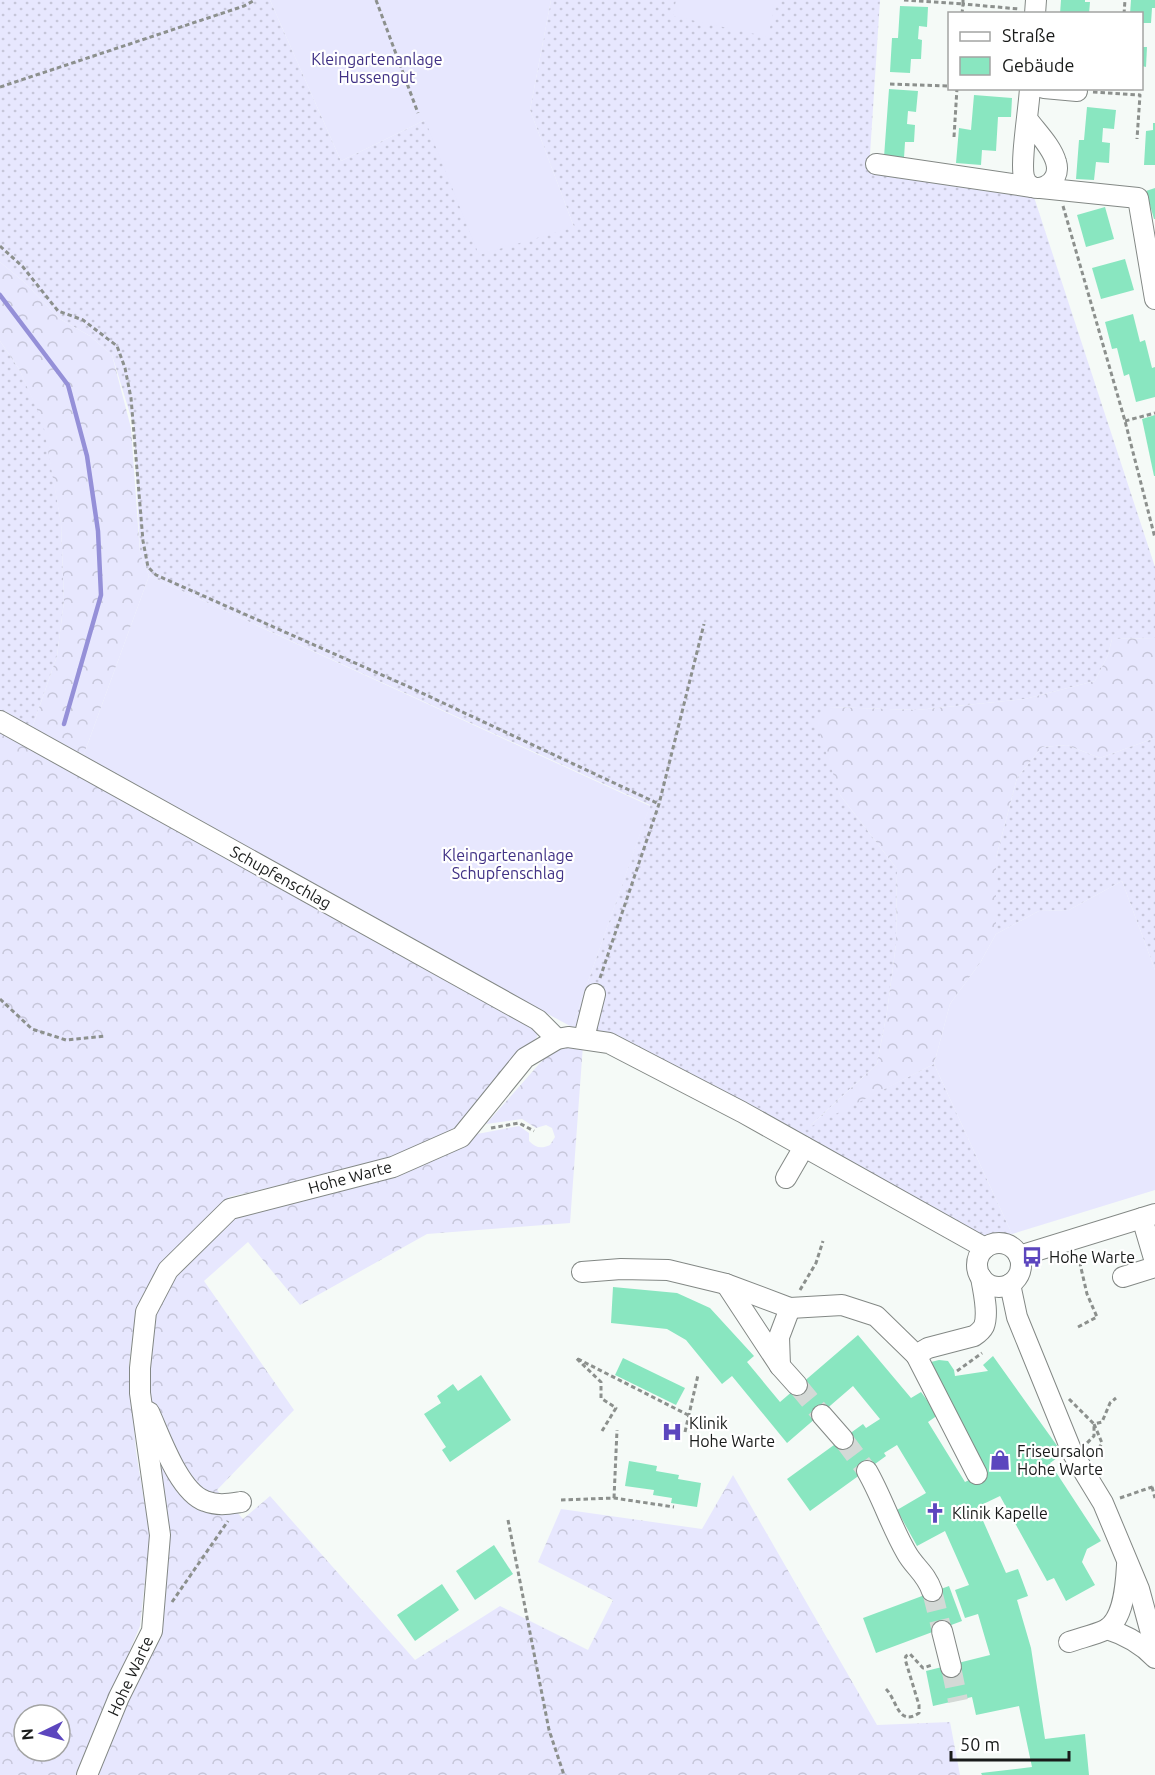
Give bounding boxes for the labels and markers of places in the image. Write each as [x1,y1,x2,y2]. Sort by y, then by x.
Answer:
bus stop icon: Hohe Warte [1020,1245,1044,1269]
place label: Hohe Warte [1049,1248,1135,1266]
place label: Klinik Hohe Warte [689,1414,775,1450]
hospital icon: Klinik Hohe Warte [660,1420,684,1444]
place label: Friseursalon Hohe Warte [1017,1442,1104,1478]
shop icon: Friseursalon Hohe Warte [988,1448,1012,1472]
church icon: Klinik Kapelle [923,1501,947,1525]
place label: Klinik Kapelle [952,1504,1048,1522]

